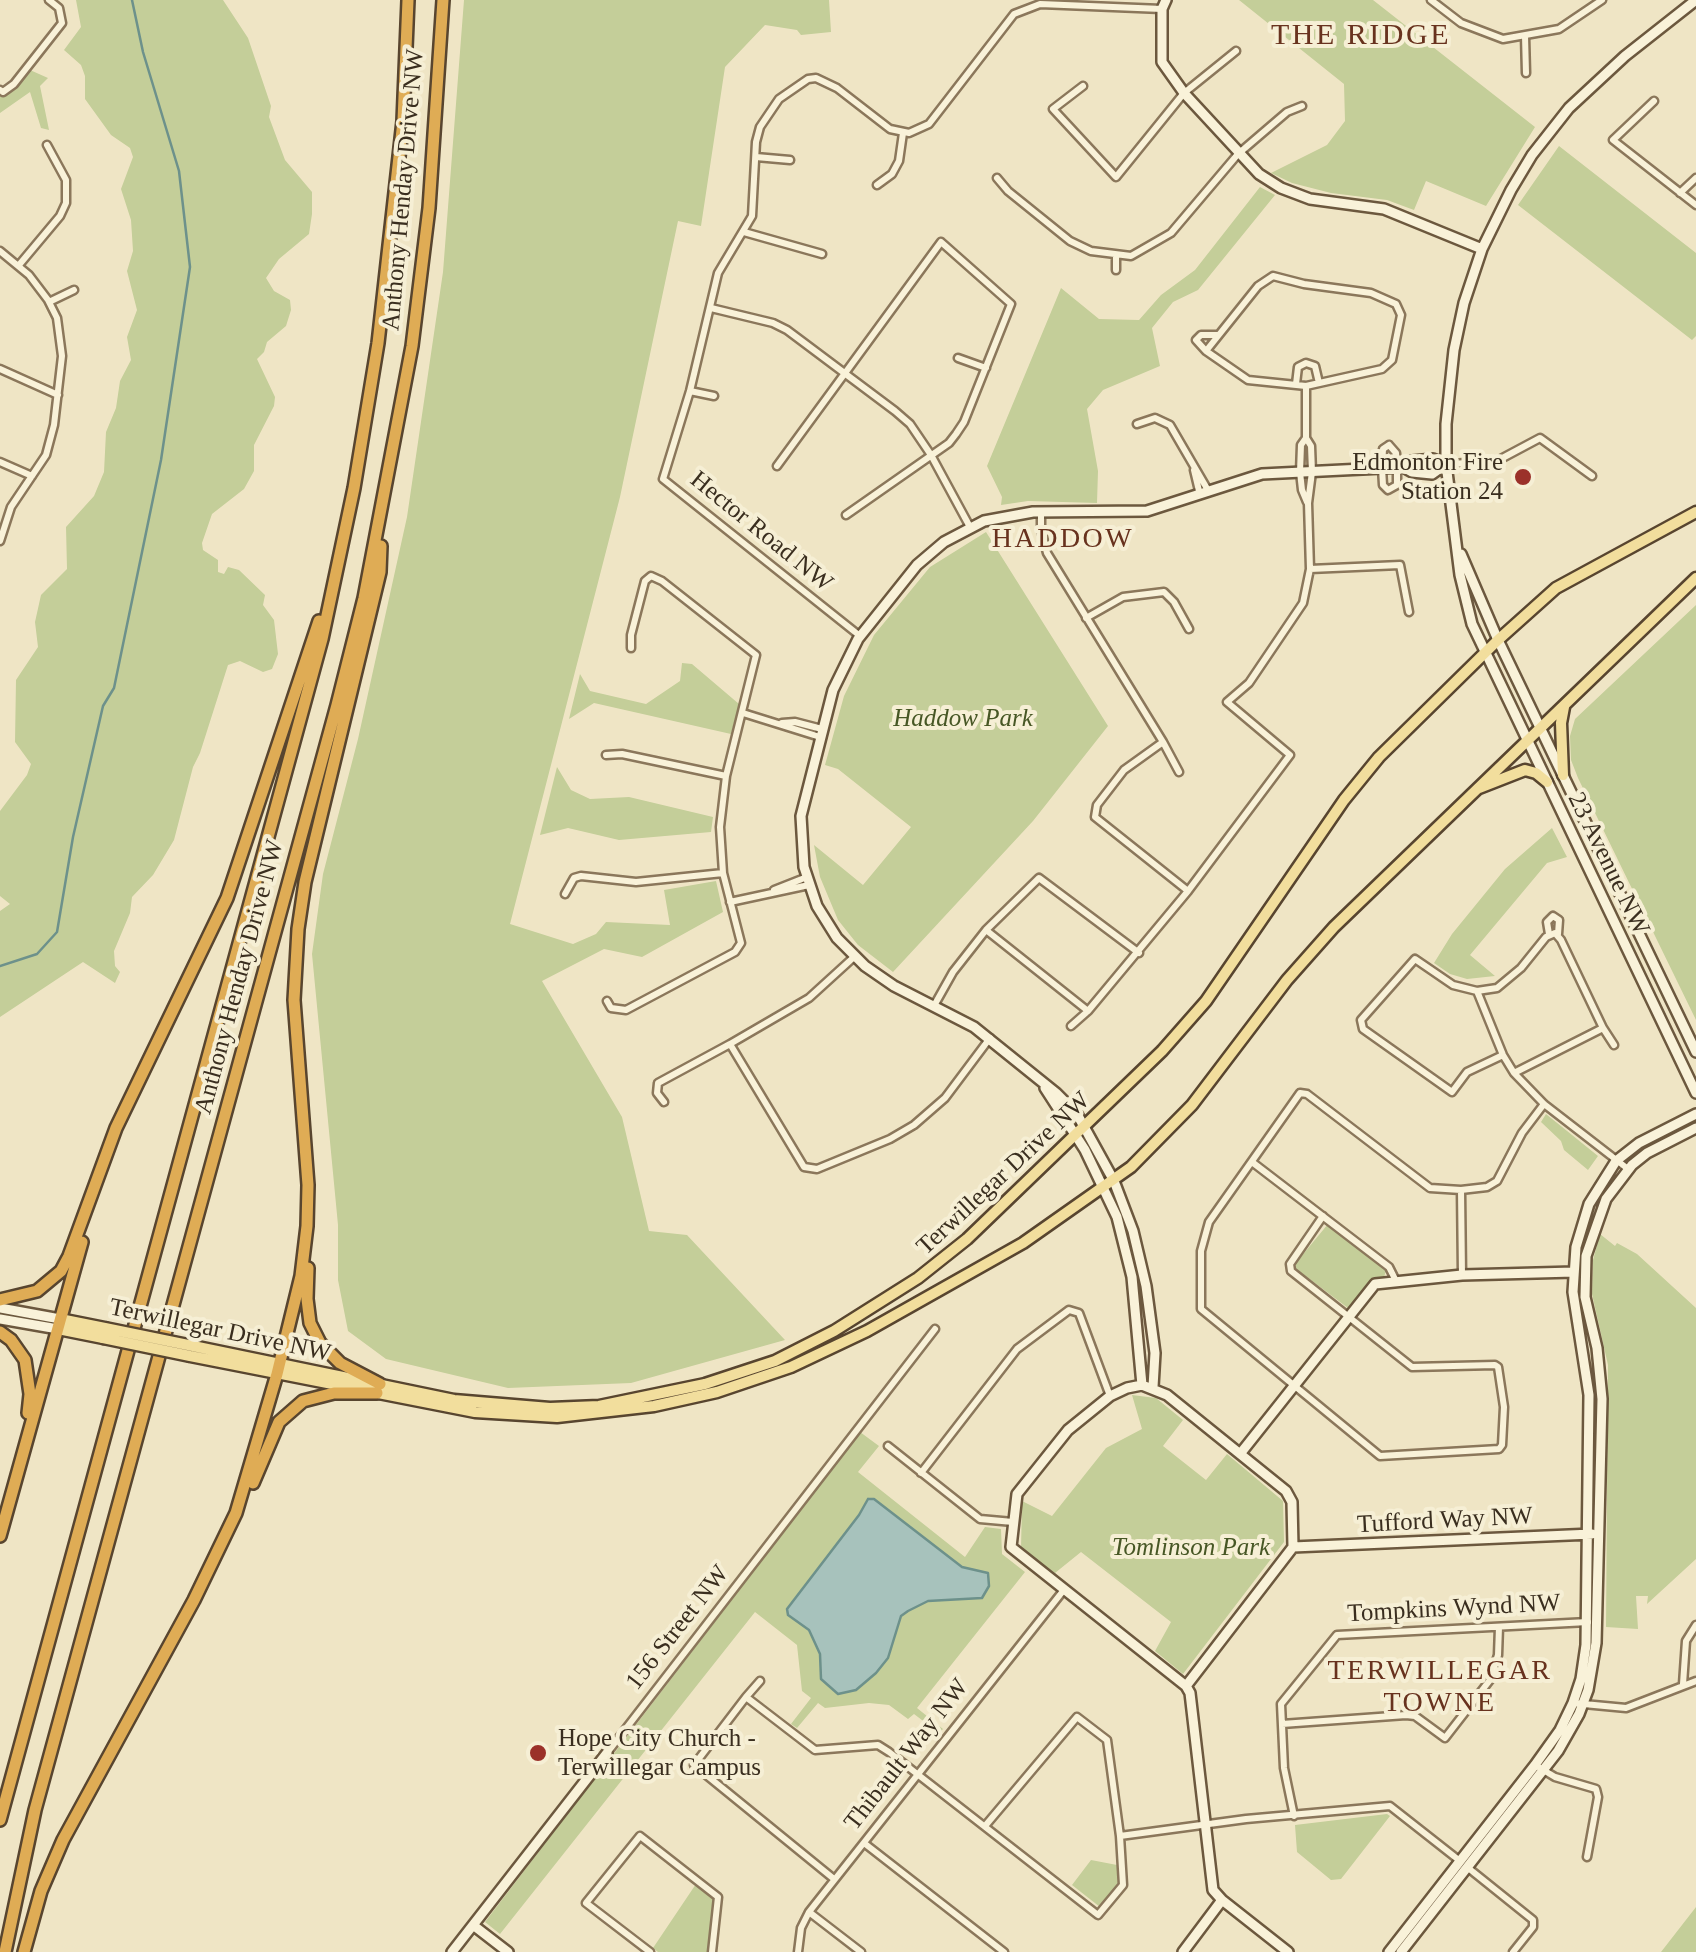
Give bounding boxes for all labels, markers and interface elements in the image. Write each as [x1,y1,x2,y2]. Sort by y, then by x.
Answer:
district label: THE RIDGE [1271,18,1451,54]
street label: Anthony Henday Drive NW [377,48,431,332]
place label: Edmonton Fire Station 24 [1352,448,1503,507]
street label: Hector Road NW [684,465,838,599]
marker: Edmonton Fire Station 24 [1512,466,1534,488]
district label: HADDOW [992,523,1134,557]
park label: Haddow Park [893,704,1033,734]
street label: 23 Avenue NW [1561,788,1655,940]
street label: Anthony Henday Drive NW [189,837,291,1117]
street label: Terwillegar Drive NW [911,1086,1097,1262]
street label: Terwillegar Drive NW [106,1293,334,1369]
street label: Tufford Way NW [1356,1501,1534,1541]
park label: Tomlinson Park [1112,1533,1270,1563]
street label: 156 Street NW [620,1560,736,1696]
street label: Tompkins Wynd NW [1347,1588,1561,1630]
district label: TERWILLEGAR TOWNE [1327,1655,1553,1721]
street label: Thibault Way NW [839,1673,975,1837]
place label: Hope City Church - Terwillegar Campus [558,1724,761,1783]
marker: Hope City Church - Terwillegar Campus [527,1742,549,1764]

